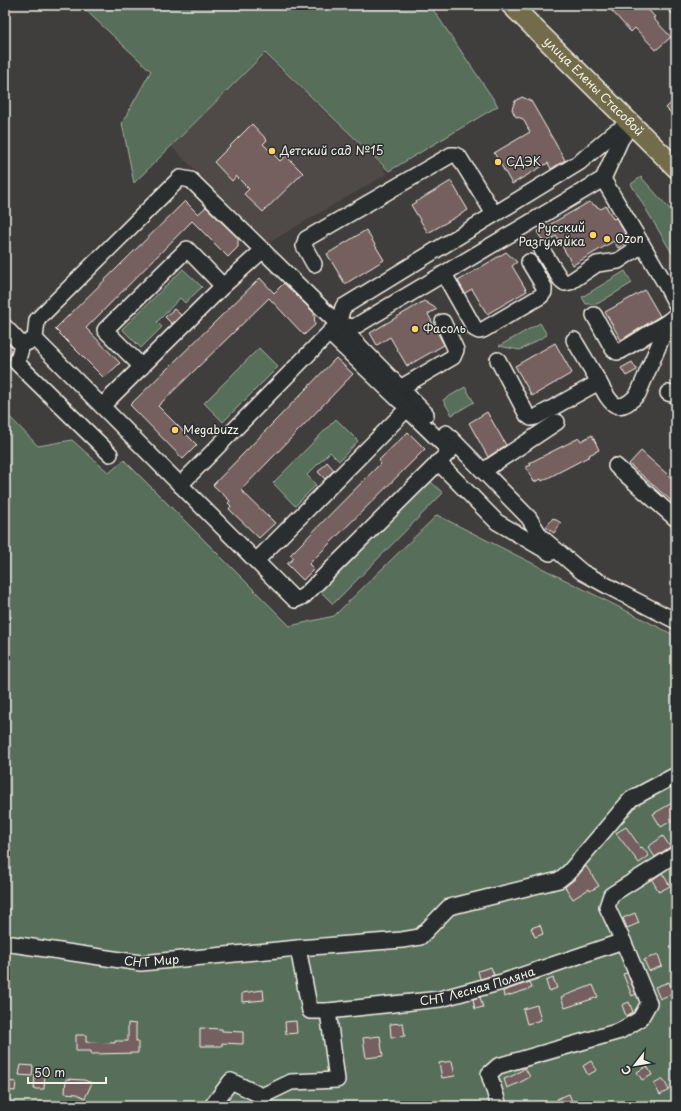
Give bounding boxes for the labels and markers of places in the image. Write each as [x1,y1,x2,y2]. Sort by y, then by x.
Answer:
place label: Детский сад №15 [279,141,383,159]
marker: Детский сад №15 [267,146,277,156]
place label: СДЭК [506,152,541,170]
marker: СДЭК [493,157,503,167]
place label: Русский Разгуляйка [518,218,586,250]
place label: Ozon [615,229,644,247]
marker: Русский Разгуляйка [588,230,598,240]
marker: Ozon [602,234,612,244]
place label: Фасоль [423,319,466,337]
marker: Фасоль [410,324,420,334]
place label: Megabuzz [183,420,239,438]
marker: Megabuzz [170,425,180,435]

